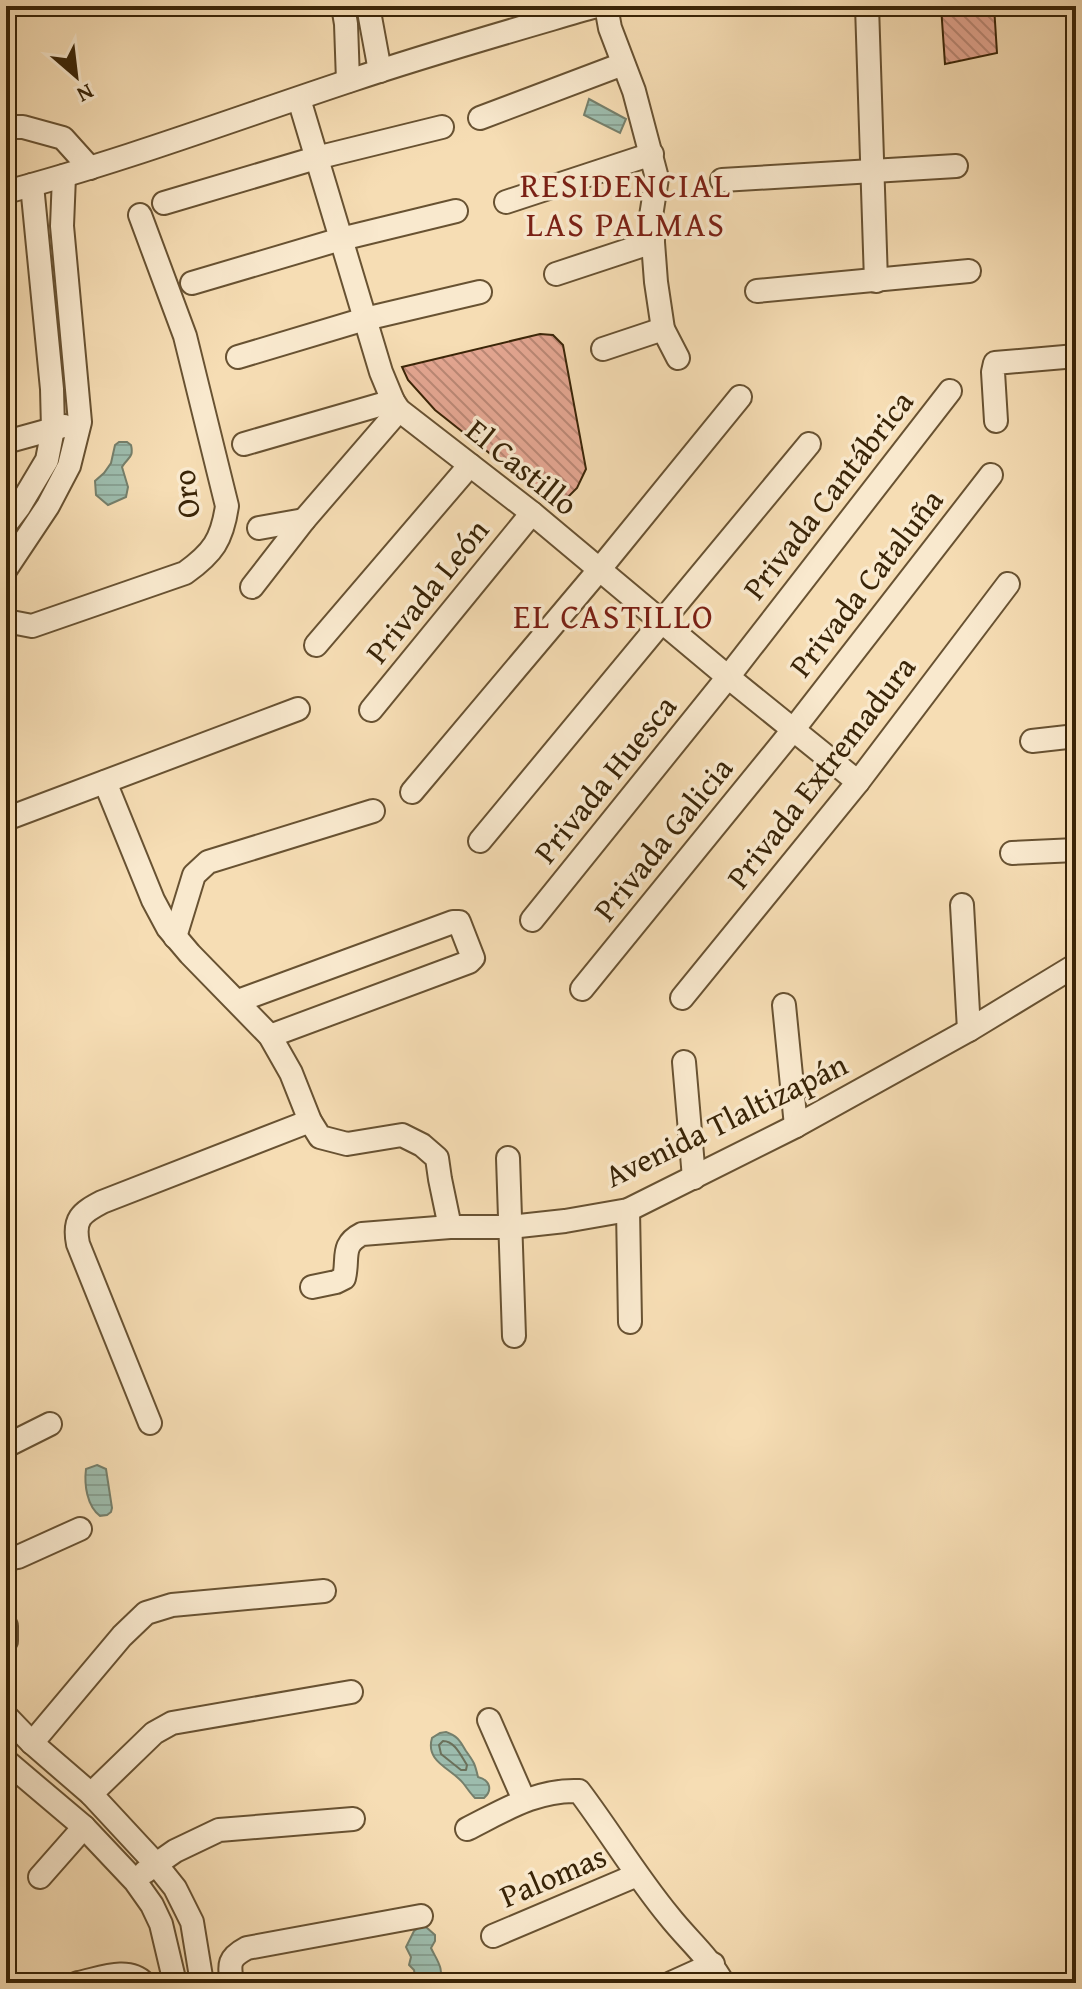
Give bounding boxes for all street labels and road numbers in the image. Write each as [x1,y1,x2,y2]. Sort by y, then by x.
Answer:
street label: Privada Cantábrica [731,380,924,609]
street label: El Castillo [456,407,588,526]
street label: Oro [159,467,212,521]
street label: Privada Cataluña [777,479,954,687]
street label: Privada León [354,508,500,673]
street label: Privada Extremadura [715,645,927,898]
street label: Privada Huesca [522,684,687,873]
street label: Privada Galicia [582,746,744,931]
street label: Avenida Tlaltizapán [596,1040,855,1199]
street label: Palomas [492,1832,613,1919]

